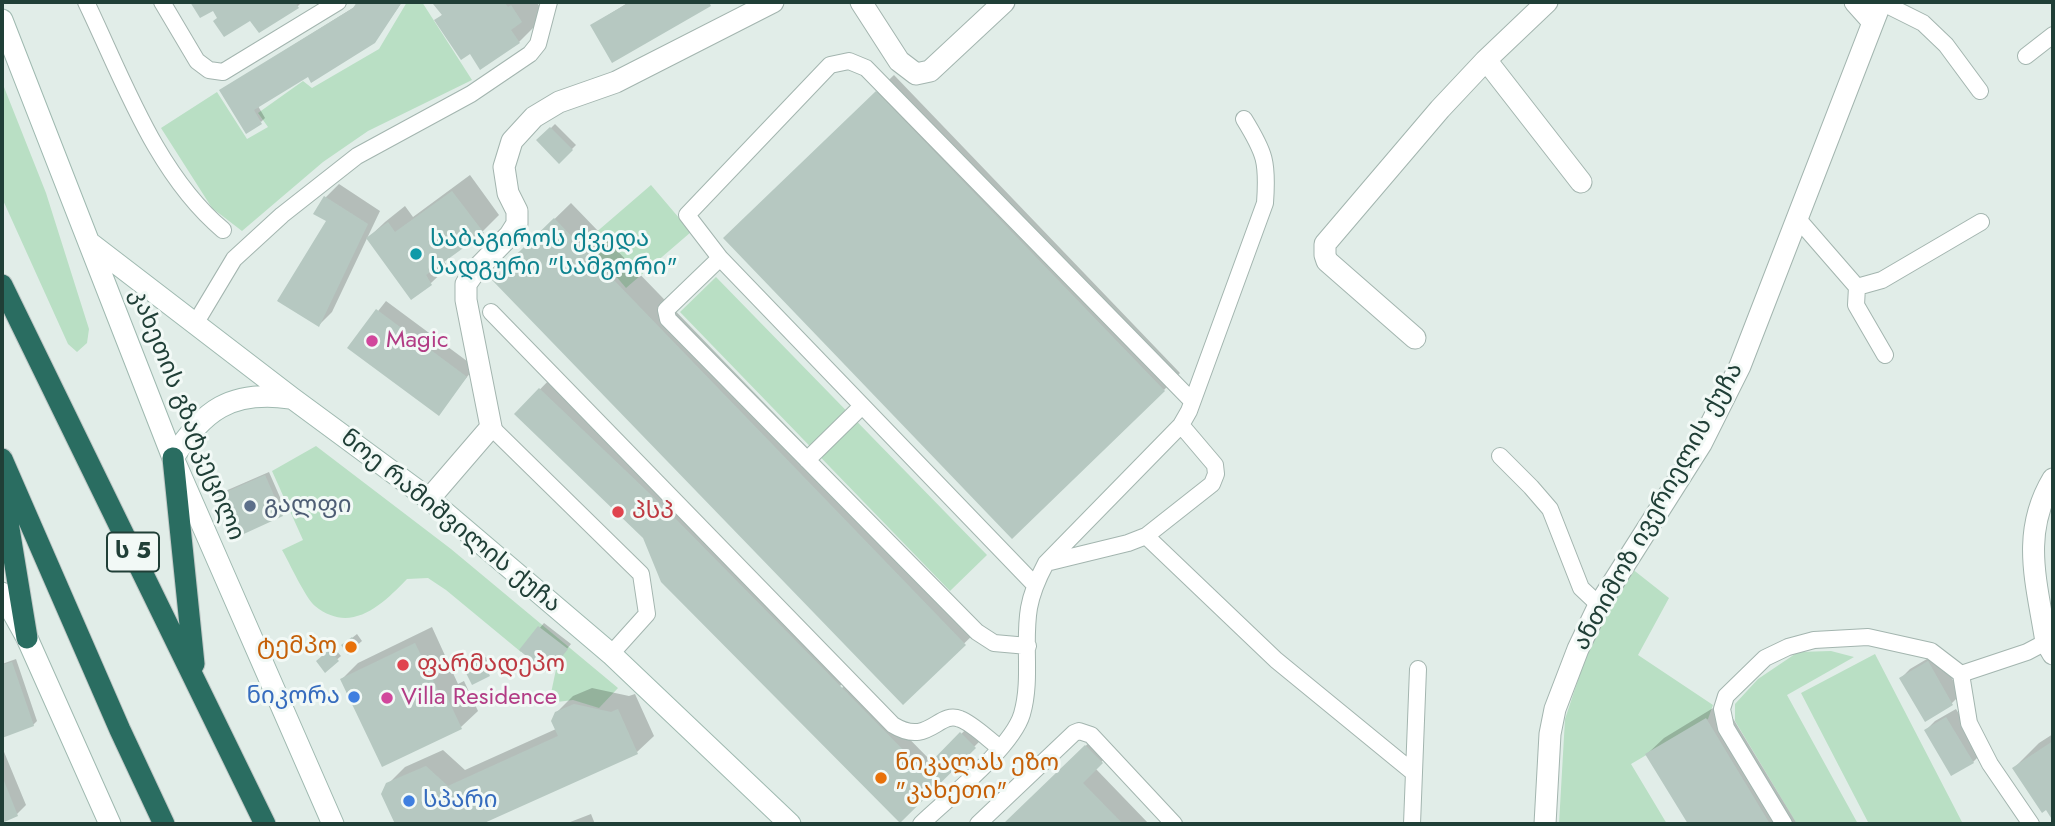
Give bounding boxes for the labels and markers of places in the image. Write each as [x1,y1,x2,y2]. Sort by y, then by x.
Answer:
place label: საბაგიროს ქვედა სადგური "სამგორი" [430,226,678,282]
marker: საბაგიროს ქვედა სადგური "სამგორი" [408,246,424,262]
place label: Magic [386,327,448,355]
marker: Magic [364,333,380,349]
place label: გალფი [264,492,352,520]
marker: გალფი [242,498,258,514]
place label: პსპ [632,498,674,526]
marker: პსპ [610,504,626,520]
place label: ტემპო [257,633,337,661]
marker: ტემპო [343,639,359,655]
place label: ფარმადეპო [417,651,565,679]
marker: ფარმადეპო [395,657,411,673]
place label: ნიკორა [246,683,340,711]
place label: Villa Residence [401,684,557,712]
marker: ნიკორა [346,689,362,705]
marker: Villa Residence [379,690,395,706]
place label: ნიკალას ეზო "კახეთი" [895,750,1059,806]
marker: ნიკალას ეზო "კახეთი" [873,770,889,786]
place label: სპარი [423,787,498,815]
marker: სპარი [401,793,417,809]

